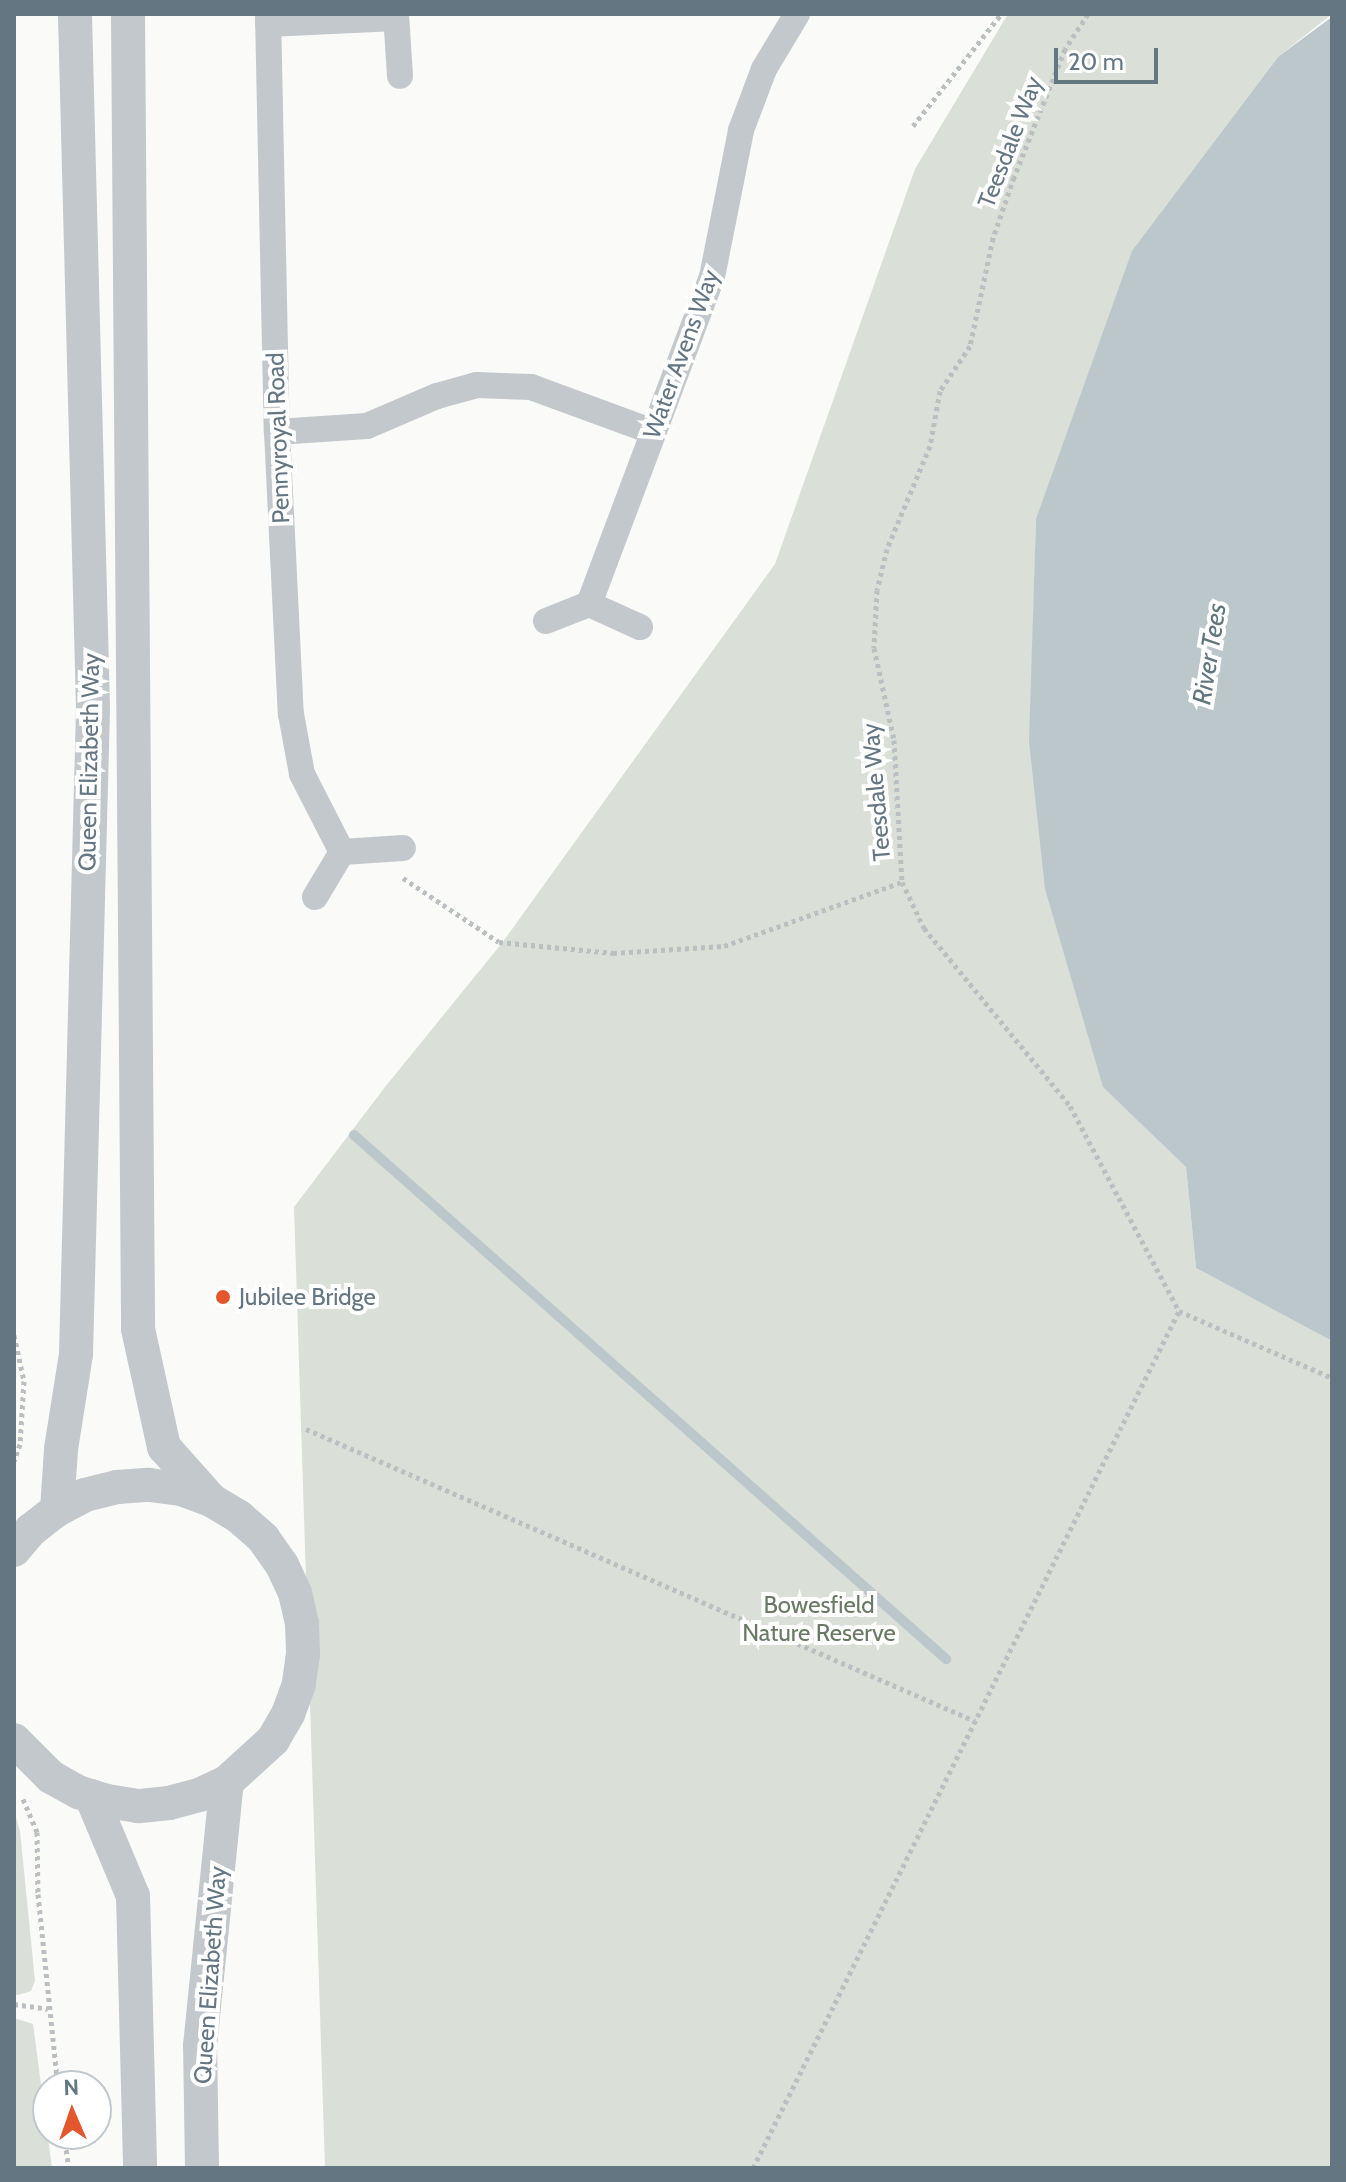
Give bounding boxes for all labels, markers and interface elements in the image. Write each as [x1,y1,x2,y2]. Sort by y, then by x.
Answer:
scale bar [1058,32,1162,82]
text: 20 m [1068,47,1124,76]
street label: Teesdale Way [972,72,1048,212]
street label: Water Avens Way [637,266,725,442]
street label: Pennyroyal Road [261,352,295,524]
water label: River Tees [1187,601,1233,707]
street label: Queen Elizabeth Way [73,653,105,871]
street label: Teesdale Way [856,722,896,862]
place label: Jubilee Bridge [239,1283,376,1311]
marker: Jubilee Bridge [214,1288,232,1306]
park label: Bowesfield Nature Reserve [742,1591,896,1647]
street label: Queen Elizabeth Way [188,1865,232,2085]
north arrow [32,2070,112,2150]
text: N [63,2074,79,2101]

